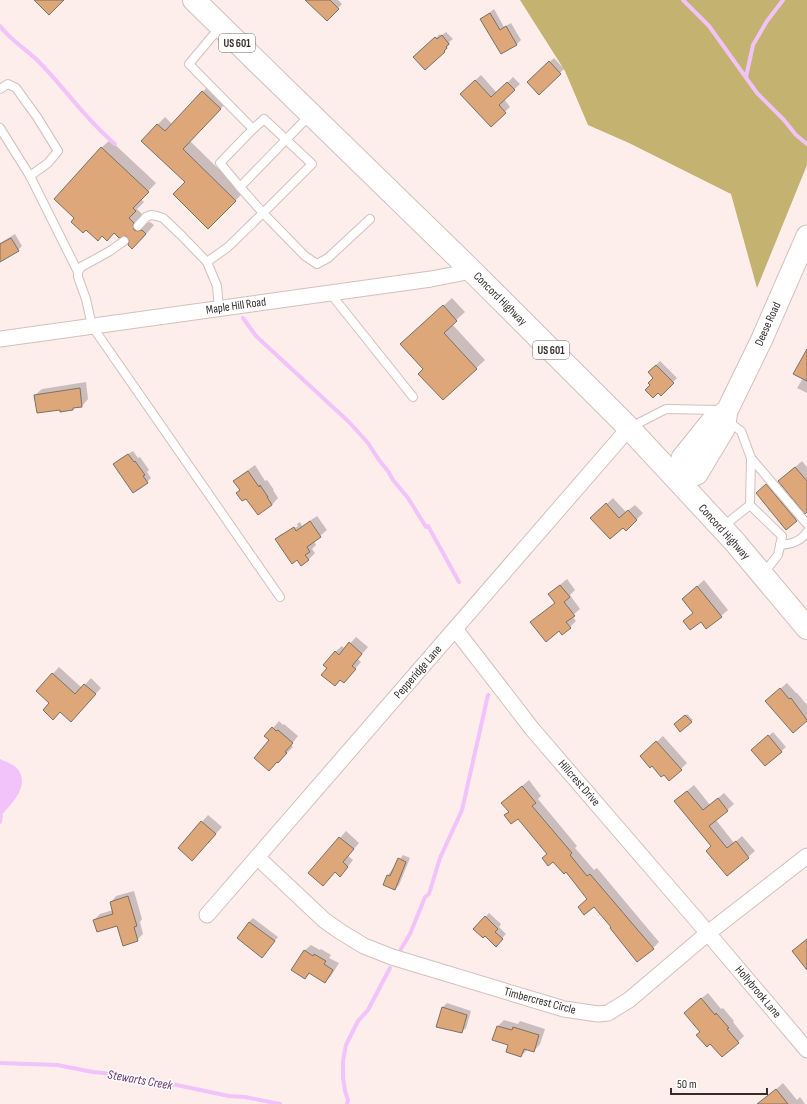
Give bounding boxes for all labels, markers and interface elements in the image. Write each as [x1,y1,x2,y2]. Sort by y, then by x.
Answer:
road number: US 601 [219,34,255,52]
street label: Concord Highway [470,269,530,329]
street label: Maple Hill Road [205,294,267,318]
street label: Deese Road [752,300,784,348]
road number: US 601 [533,341,569,359]
street label: Concord Highway [695,501,753,563]
street label: Pepperidge Lane [391,642,445,702]
street label: Hillcrest Drive [555,757,603,809]
street label: Hollybrook Lane [732,963,784,1021]
street label: Timbercrest Circle [502,984,578,1018]
water label: Stewarts Creek [106,1066,175,1094]
scale bar [671,1070,767,1096]
text: 50 m [677,1077,697,1092]

